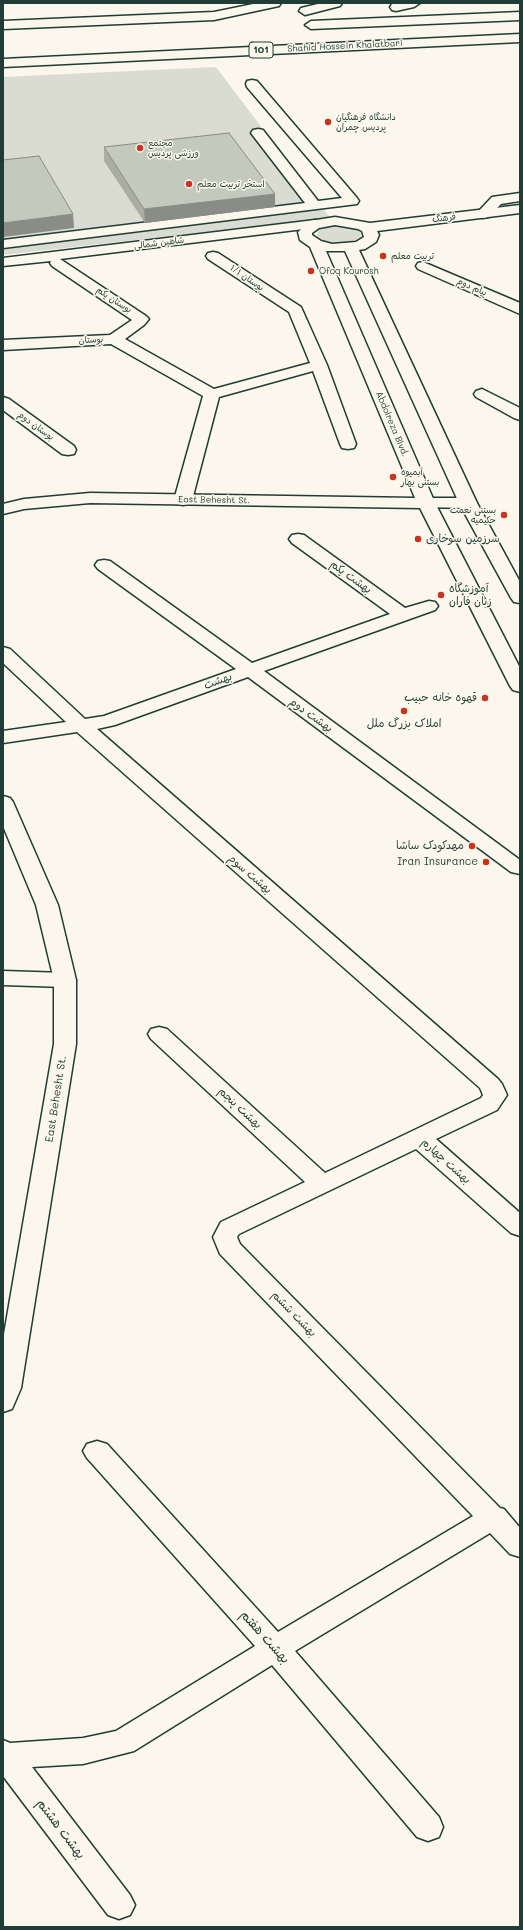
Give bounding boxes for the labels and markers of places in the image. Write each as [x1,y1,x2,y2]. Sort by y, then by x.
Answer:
place label: دانشگاه فرهنگیان پردیس چمران [336,112,396,133]
marker: دانشگاه فرهنگیان پردیس چمران [323,117,333,127]
place label: مجتمع ورزشی پردیس [148,138,199,159]
marker: مجتمع ورزشی پردیس [135,143,145,153]
marker: استخر تربیت معلم [184,179,194,189]
place label: استخر تربیت معلم [197,179,265,189]
marker: تربیت معلم [378,251,388,261]
place label: تربیت معلم [391,251,434,261]
marker: Ofoq Kourosh [306,266,316,276]
place label: Ofoq Kourosh [319,266,379,276]
place label: آبمیوه بستنی بهار [401,467,439,488]
marker: آبمیوه بستنی بهار [388,472,398,482]
place label: بستنی نعمت حکیمیه [450,505,496,526]
marker: بستنی نعمت حکیمیه [499,510,509,520]
place label: سرزمین سوخاری [426,532,500,546]
marker: سرزمین سوخاری [413,534,423,544]
place label: آموزشگاه زبان فاران [449,582,492,608]
marker: آموزشگاه زبان فاران [436,590,446,600]
place label: قهوه خانه حبیب [404,691,477,705]
marker: قهوه خانه حبیب [480,693,490,703]
marker: املاک بزرگ ملل [399,706,409,716]
place label: املاک بزرگ ملل [367,717,441,731]
place label: مهدکودک ساشا [396,839,464,853]
marker: مهدکودک ساشا [467,841,477,851]
place label: Iran Insurance [397,855,478,869]
marker: Iran Insurance [481,857,491,867]

